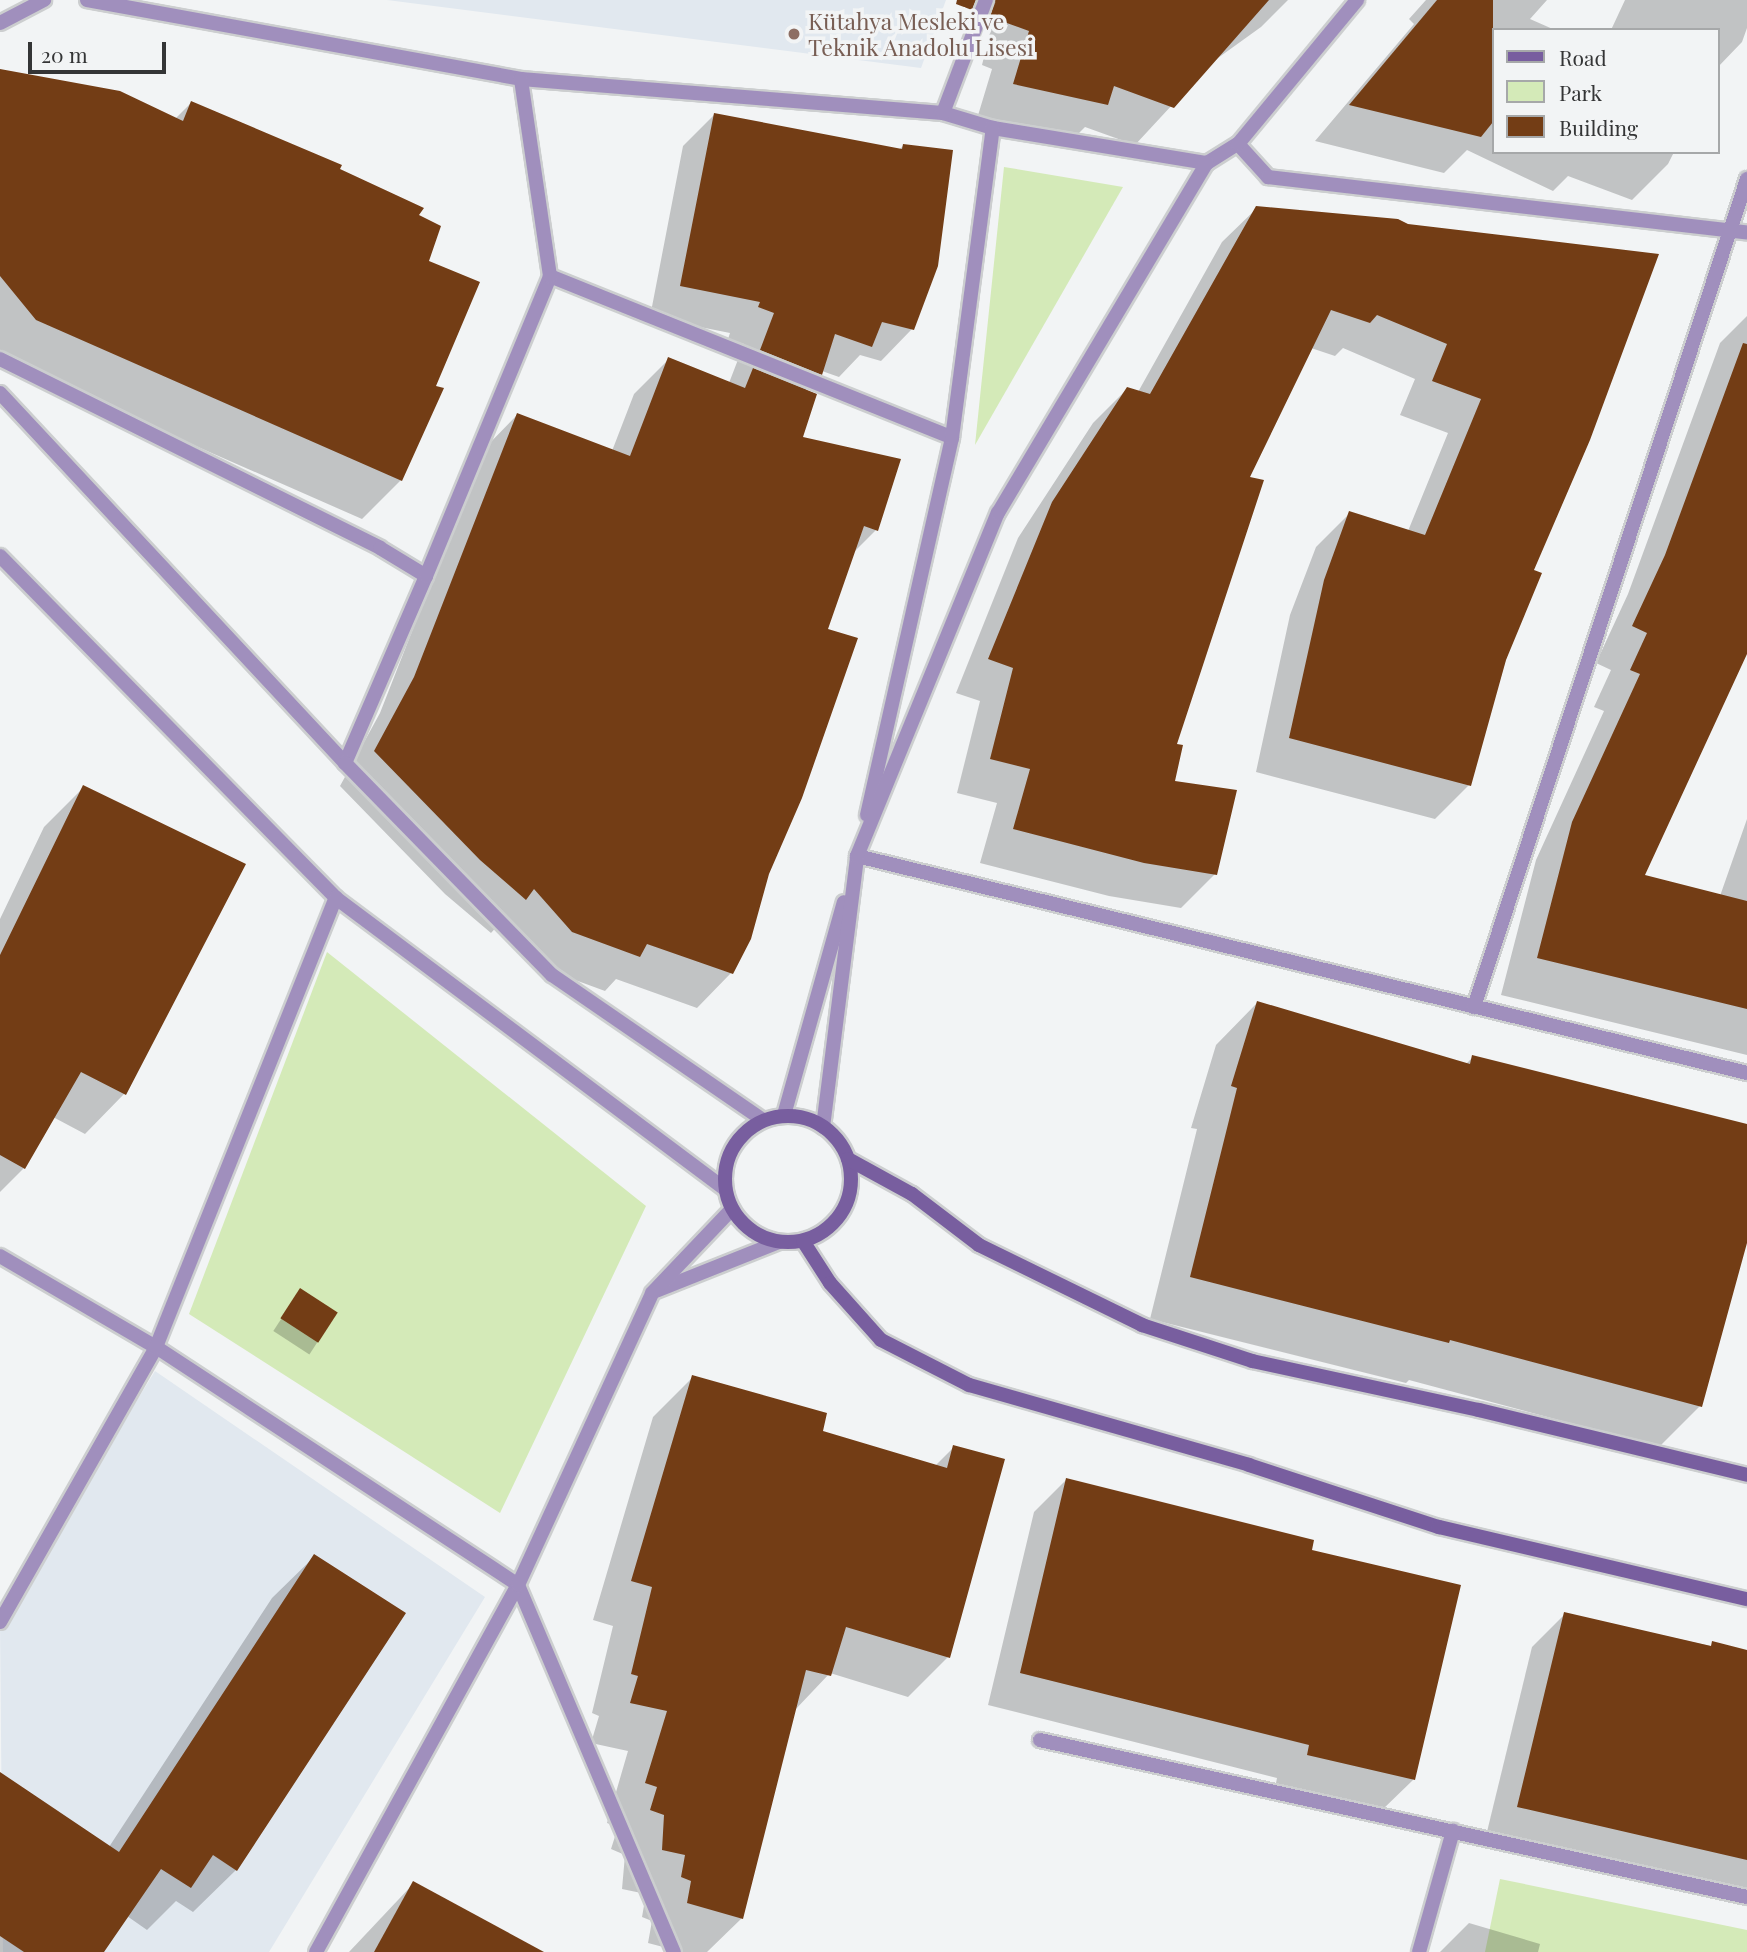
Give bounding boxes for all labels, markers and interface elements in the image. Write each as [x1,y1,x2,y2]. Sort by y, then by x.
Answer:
place label: Kütahya Mesleki ve Teknik Anadolu Lisesi [808,7,1035,61]
marker: Kütahya Mesleki ve Teknik Anadolu Lisesi [786,26,802,42]
scale bar [32,28,170,72]
legend [1492,28,1719,154]
text: 20 m [41,40,88,68]
text: Road [1559,43,1607,71]
text: Park [1559,78,1602,106]
text: Building [1559,113,1638,141]

